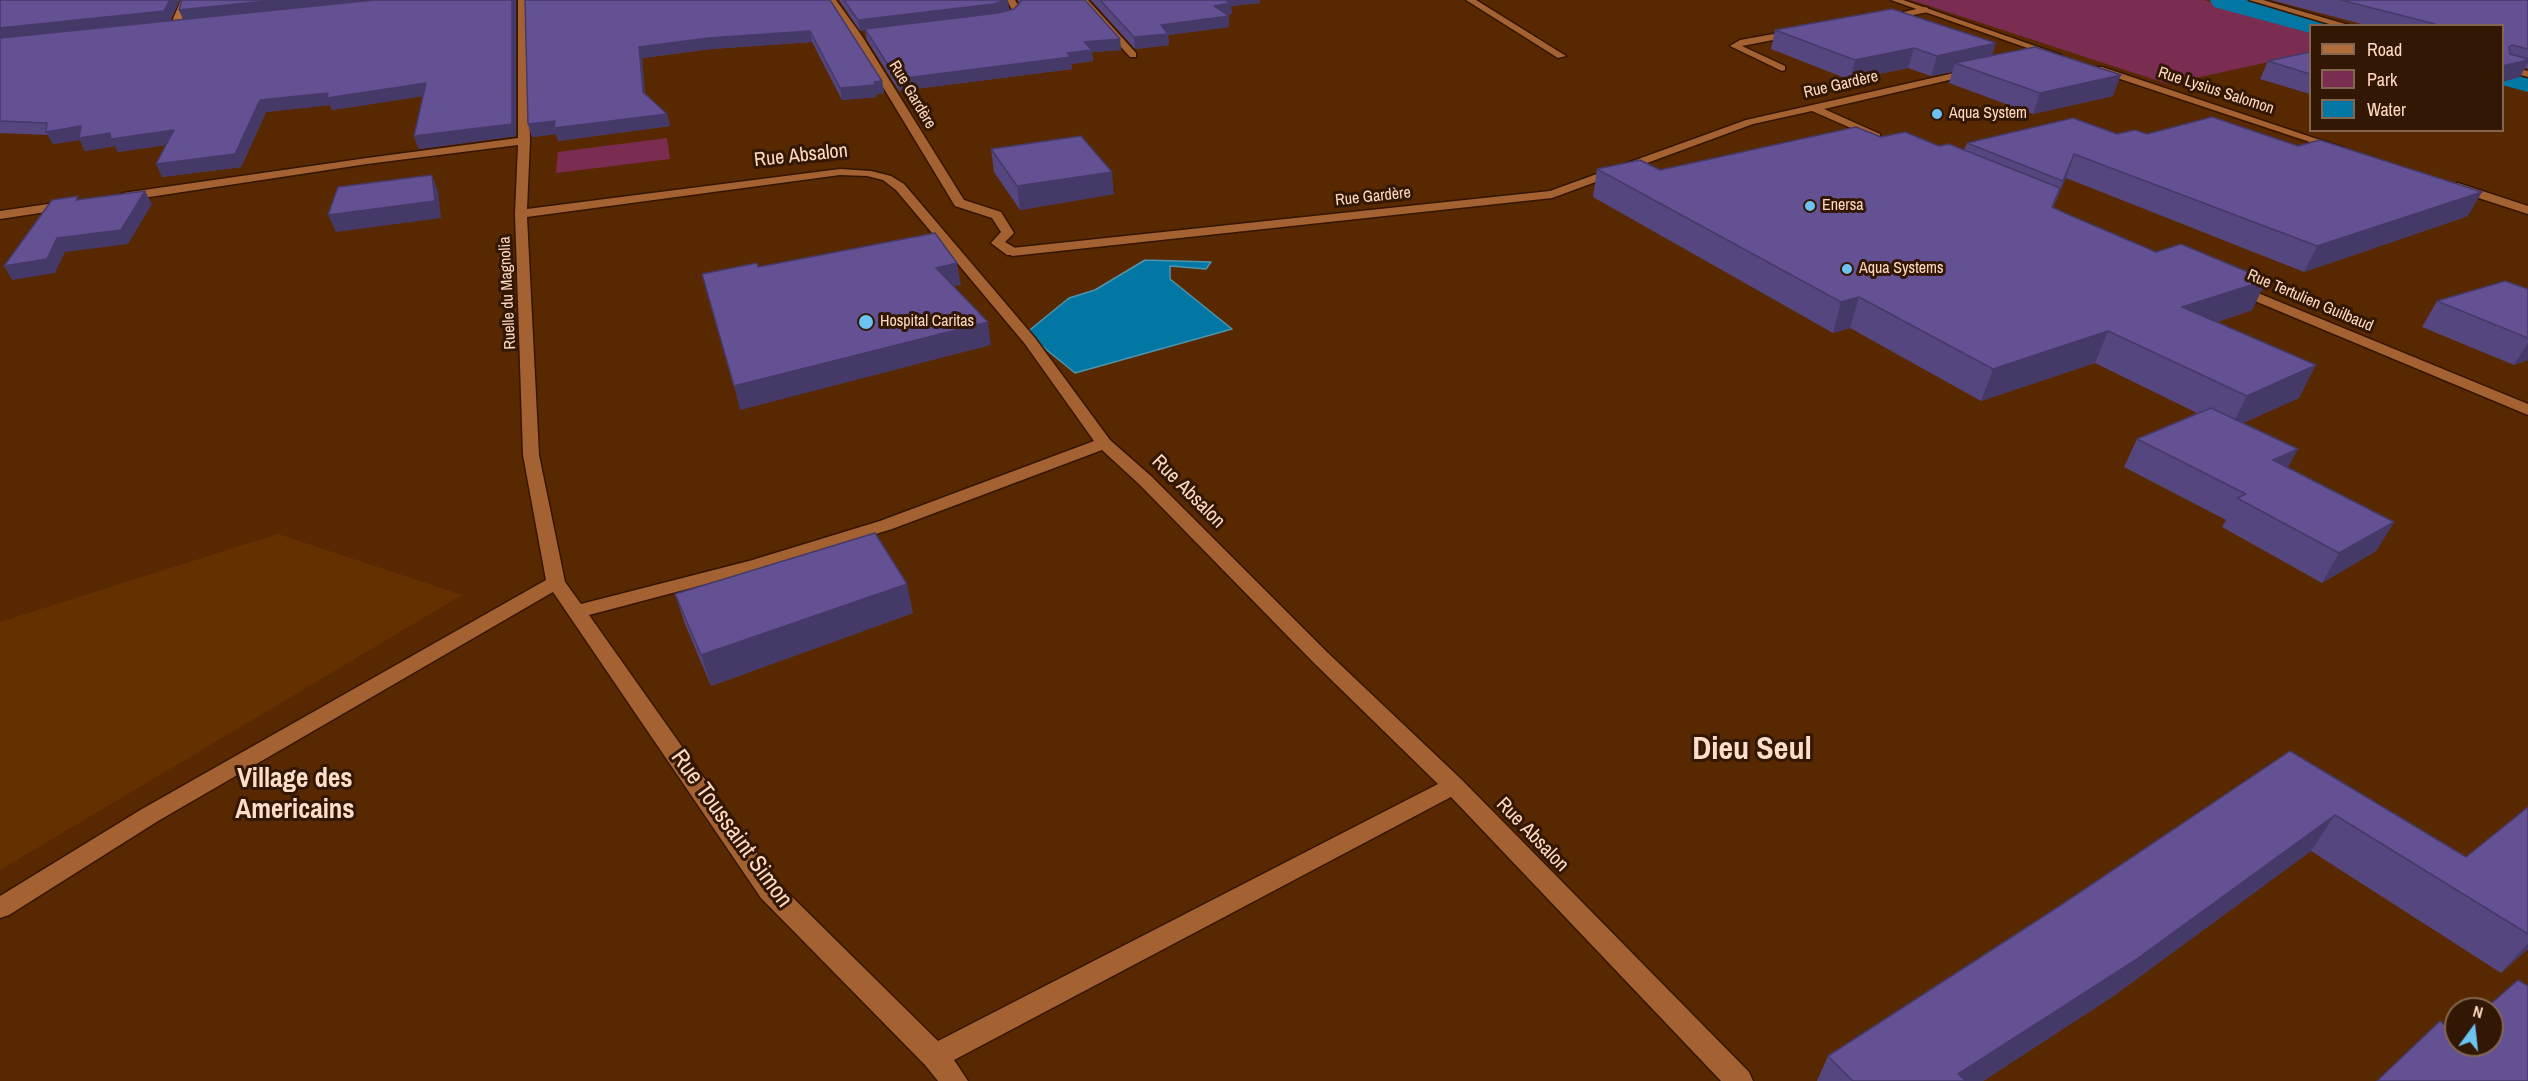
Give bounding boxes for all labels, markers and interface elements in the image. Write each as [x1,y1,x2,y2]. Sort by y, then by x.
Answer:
legend [2309,24,2504,132]
text: Road [2367,37,2402,62]
street label: Rue Gardère [884,58,940,132]
street label: Rue Lysius Salomon [2156,63,2276,119]
street label: Rue Gardère [1802,67,1880,103]
text: Park [2367,67,2397,92]
text: Water [2367,97,2406,122]
place label: Aqua System [1949,104,2027,124]
marker: Aqua System [1930,107,1944,121]
street label: Rue Absalon [753,139,849,173]
street label: Rue Gardère [1334,183,1412,211]
place label: Enersa [1822,196,1864,216]
marker: Enersa [1803,199,1817,213]
street label: Ruelle du Magnolia [495,236,521,350]
place label: Aqua Systems [1859,259,1944,279]
marker: Aqua Systems [1840,262,1854,276]
street label: Rue Tertulien Guilbaud [2244,266,2376,336]
place label: Hospital Caritas [880,312,974,332]
marker: Hospital Caritas [857,313,875,331]
street label: Rue Absalon [1146,450,1230,534]
district label: Dieu Seul [1692,731,1812,769]
street label: Rue Toussaint Simon [664,744,798,914]
district label: Village des Americains [235,764,355,827]
street label: Rue Absalon [1491,793,1573,877]
north arrow [2444,997,2504,1057]
text: N [2471,1000,2486,1023]

